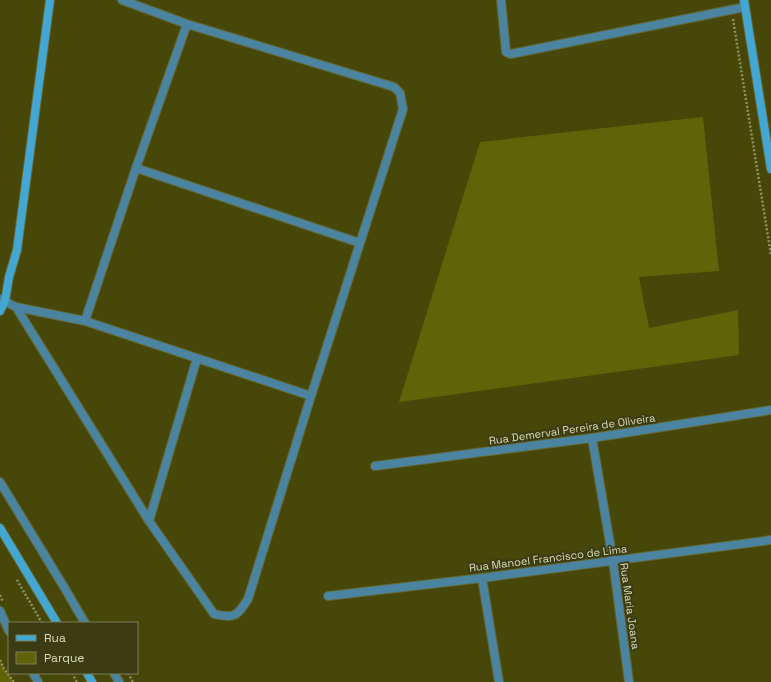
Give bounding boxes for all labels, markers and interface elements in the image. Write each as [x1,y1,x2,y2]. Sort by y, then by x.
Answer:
street label: Rua Demerval Pereira de Oliveira [488,410,657,448]
street label: Rua Manoel Francisco de Lima [468,541,629,575]
street label: Rua Maria Joana [617,562,643,651]
legend [8,622,138,674]
text: Rua [44,630,66,646]
text: Parque [44,650,84,666]

